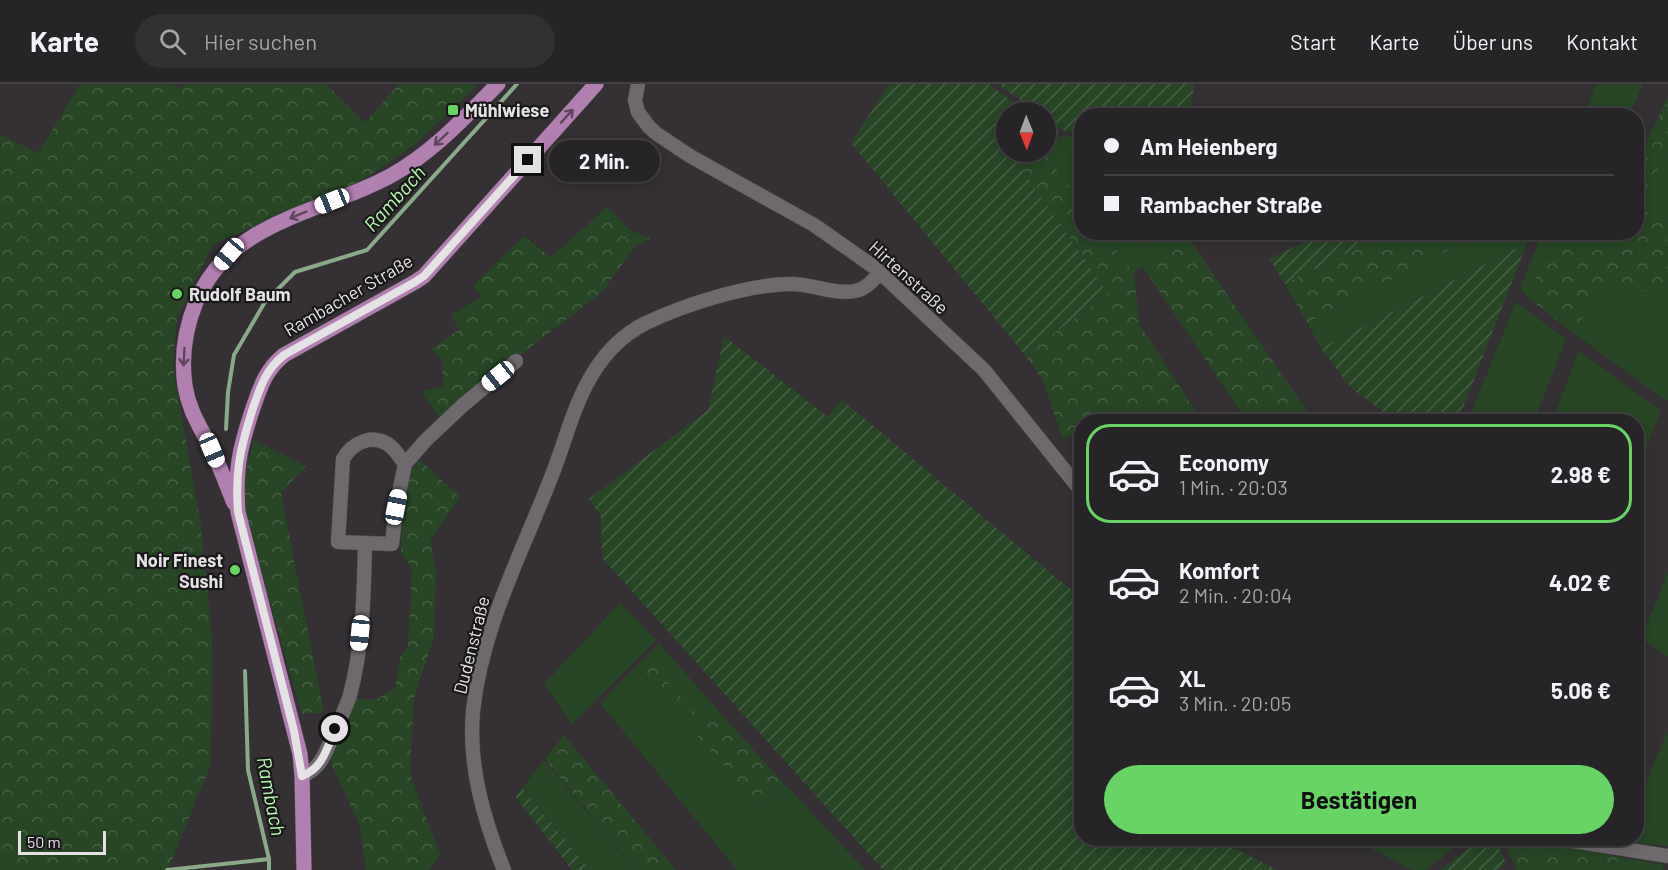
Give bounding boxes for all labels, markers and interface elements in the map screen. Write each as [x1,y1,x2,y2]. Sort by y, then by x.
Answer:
search box [135,14,555,68]
text: Karte [30,24,99,58]
icon: search [156,25,189,58]
text: Hier suchen [204,28,317,54]
text: Start [1290,29,1337,54]
text: Karte [1370,29,1420,54]
text: Über uns [1453,29,1533,54]
text: Kontakt [1566,29,1638,54]
place label: Mühlwiese [465,99,549,121]
north arrow [996,102,1056,162]
map controls [996,102,1056,162]
marker: Mühlwiese [446,103,460,117]
one-way arrow [560,109,574,124]
one-way arrow [433,132,448,146]
text: Am Heienberg [1140,133,1278,159]
callout: 2 Min. [549,139,660,181]
route end [514,146,541,173]
text: 2 Min. [579,149,630,173]
water label: Rambach [358,160,430,236]
car [312,186,352,216]
text: Rambacher Straße [1140,191,1322,217]
one-way arrow [289,210,308,221]
car [211,234,247,274]
street label: Hirtenstraße [865,236,953,318]
street label: Rambacher Straße [280,249,416,341]
place label: Rudolf Baum [189,283,290,305]
marker: Rudolf Baum [170,287,184,301]
one-way arrow [179,347,190,367]
car [478,358,518,394]
car [197,430,227,470]
icon: car [1107,447,1161,501]
text: Economy [1179,449,1269,475]
text: 2.98 € [1551,461,1611,487]
text: 1 Min. · 20:03 [1179,475,1288,499]
car [384,488,408,526]
place label: Noir Finest Sushi [136,549,223,592]
icon: car [1107,555,1161,609]
text: Komfort [1179,557,1260,583]
marker: Noir Finest Sushi [228,563,242,577]
text: 4.02 € [1549,569,1611,595]
text: 2 Min. · 20:04 [1179,583,1292,607]
street label: Dudenstraße [448,594,494,696]
car [349,614,371,652]
icon: car [1107,663,1161,717]
text: XL [1179,665,1205,691]
text: 5.06 € [1551,677,1611,703]
text: 3 Min. · 20:05 [1179,691,1291,715]
route start [321,715,348,742]
water label: Rambach [253,754,291,838]
button: Bestätigen [1104,765,1614,834]
scale bar [18,828,106,856]
text: 50 m [27,832,61,851]

